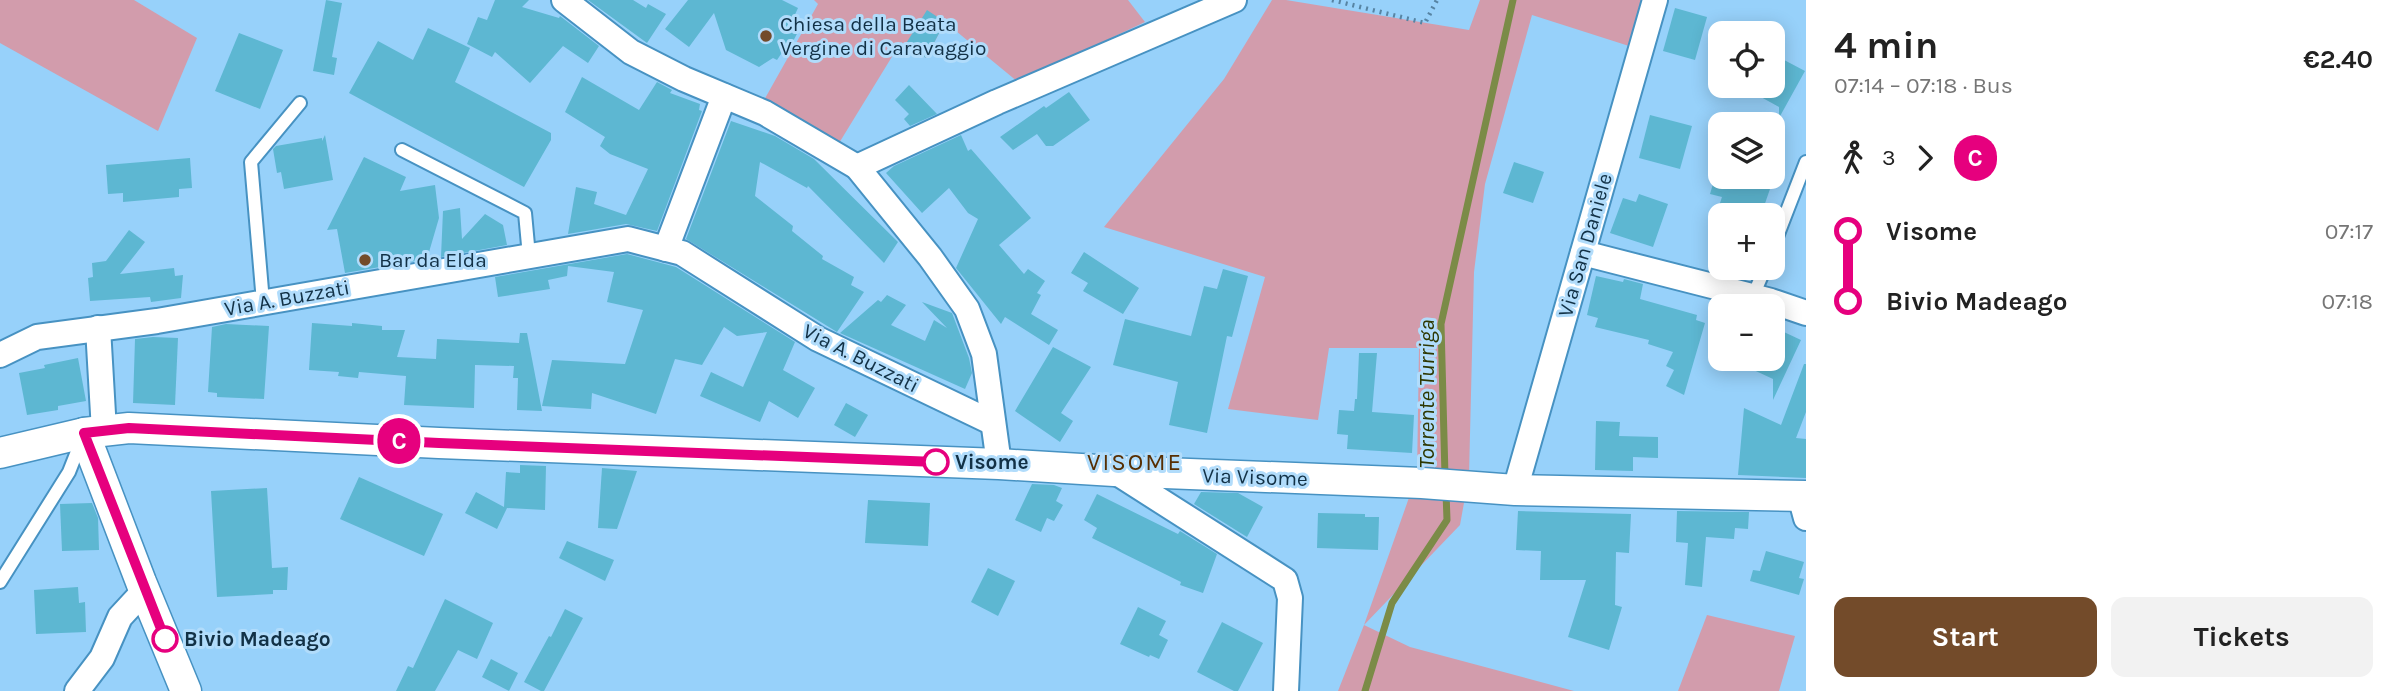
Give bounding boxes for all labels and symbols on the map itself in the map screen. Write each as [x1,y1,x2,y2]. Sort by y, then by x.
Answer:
place label: Chiesa della Beata Vergine di Caravaggio [780,12,987,60]
marker: Chiesa della Beata Vergine di Caravaggio [758,28,774,44]
street label: Via San Daniele [1553,170,1617,320]
place label: Bar da Elda [379,248,487,272]
marker: Bar da Elda [357,252,373,268]
street label: Via A. Buzzati [222,275,352,321]
street label: Via A. Buzzati [799,319,923,397]
water label: Torrente Turriga [1413,319,1440,469]
line badge: C [376,418,422,464]
district label: VISOME [1087,448,1183,476]
marker: Visome [923,449,949,475]
place label: Visome [955,450,1029,474]
street label: Via Visome [1202,463,1308,491]
marker: Bivio Madeago [152,626,178,652]
place label: Bivio Madeago [184,627,331,651]

